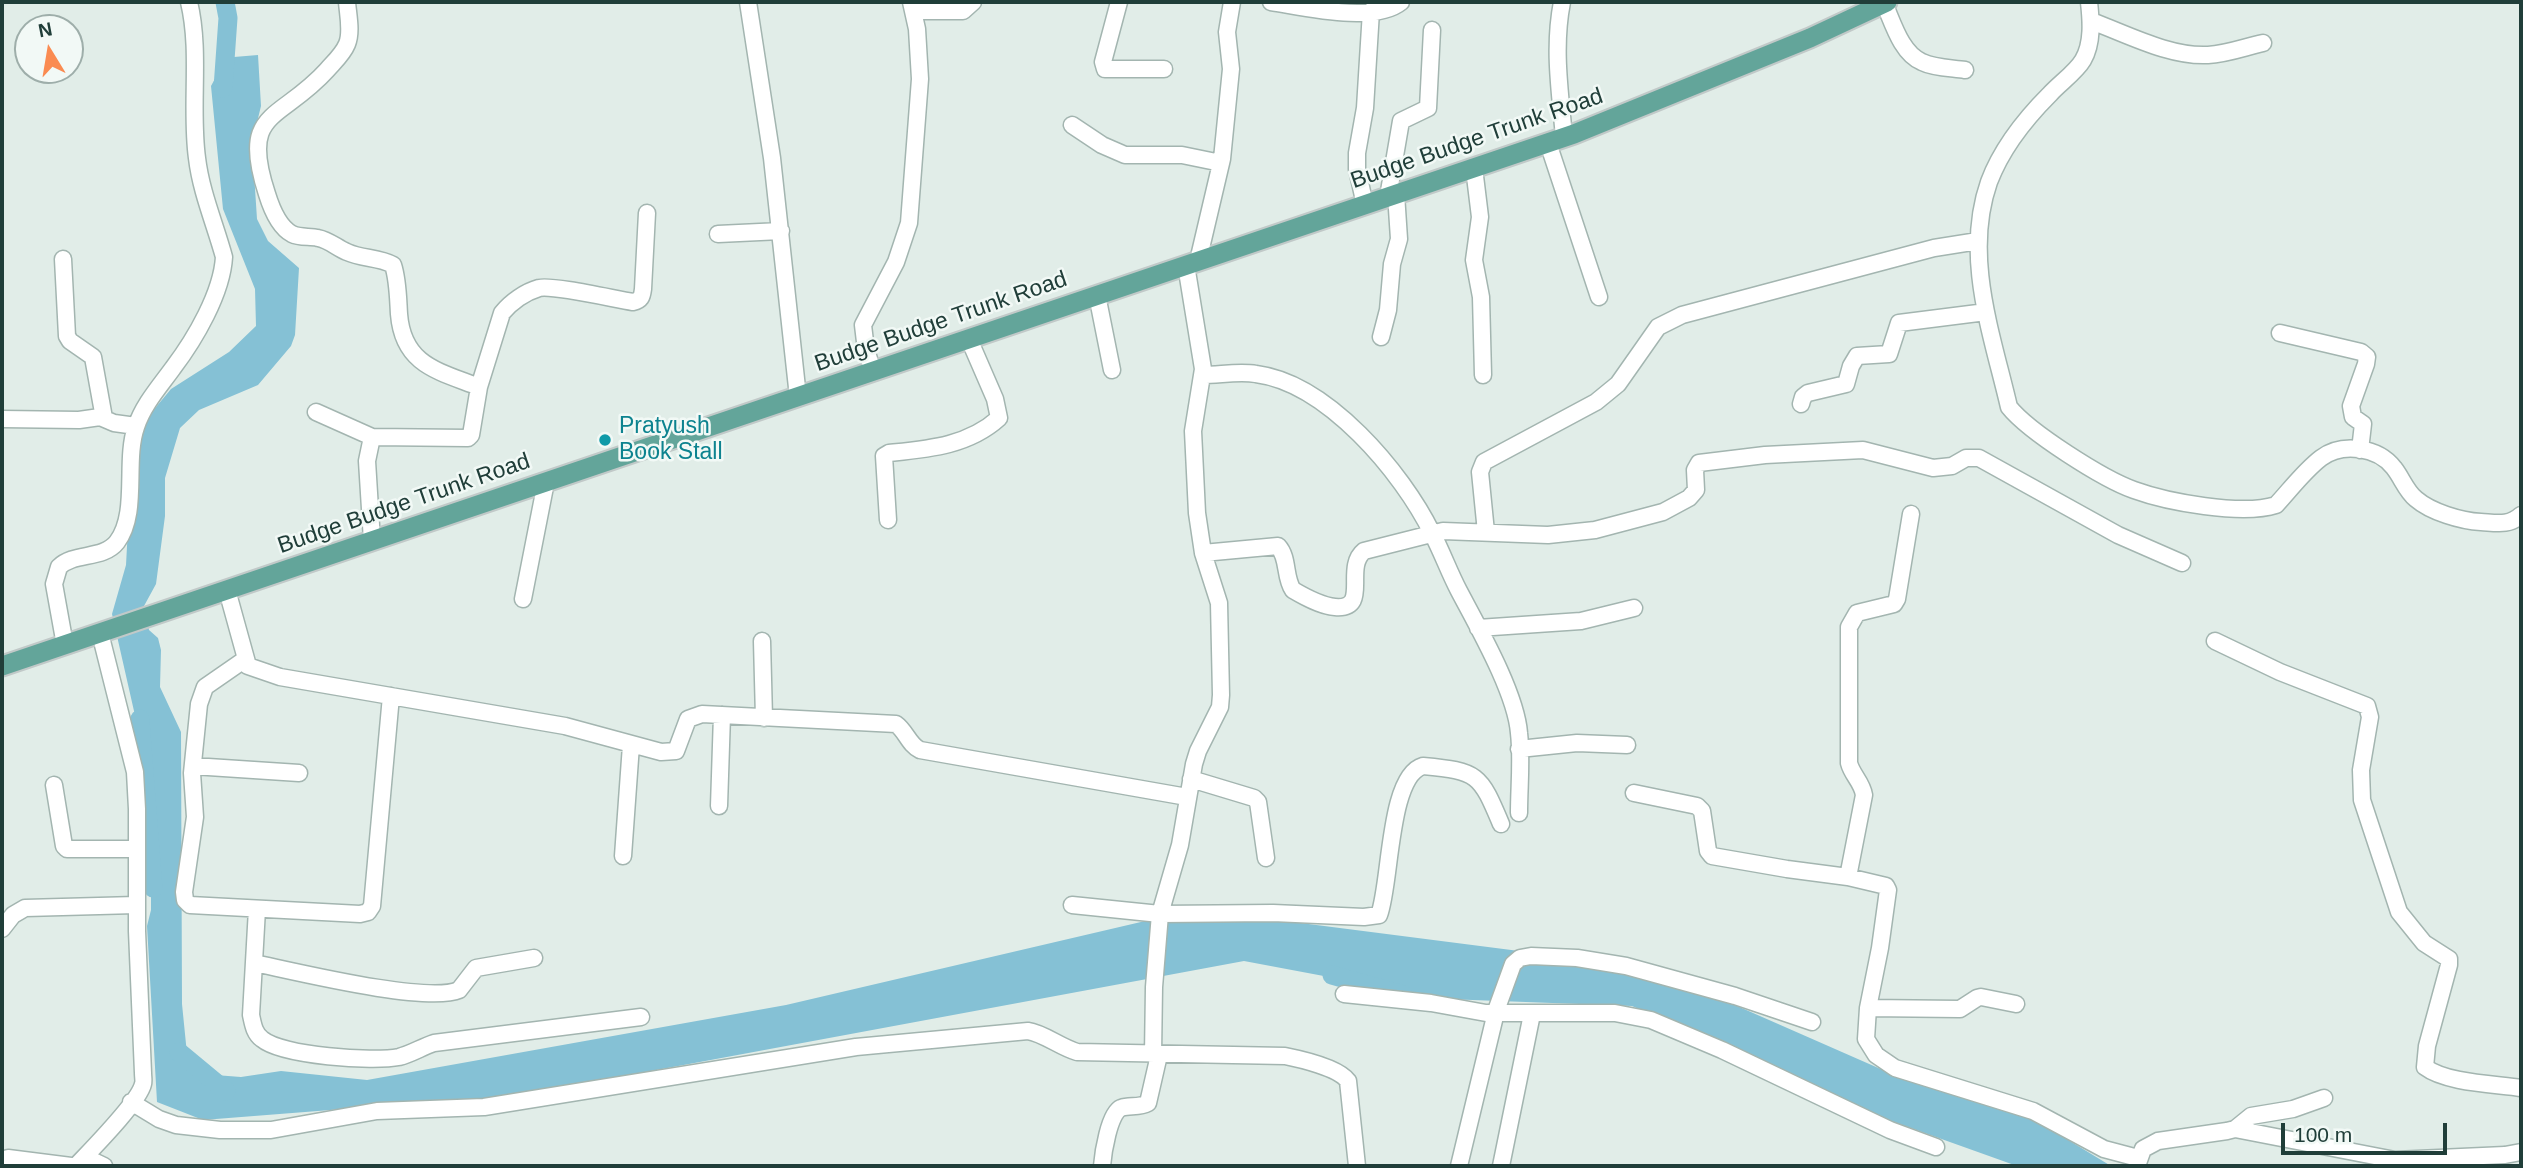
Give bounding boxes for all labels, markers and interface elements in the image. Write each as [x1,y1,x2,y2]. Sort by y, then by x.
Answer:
north arrow [14,14,84,84]
text: N [37,18,54,41]
street label: Budge Budge Trunk Road [1347,83,1607,195]
street label: Budge Budge Trunk Road [811,266,1071,378]
place label: Pratyush Book Stall [619,413,723,467]
marker: Pratyush Book Stall [597,432,613,448]
street label: Budge Budge Trunk Road [274,448,534,560]
scale bar [2285,1108,2451,1152]
text: 100 m [2294,1123,2352,1146]

